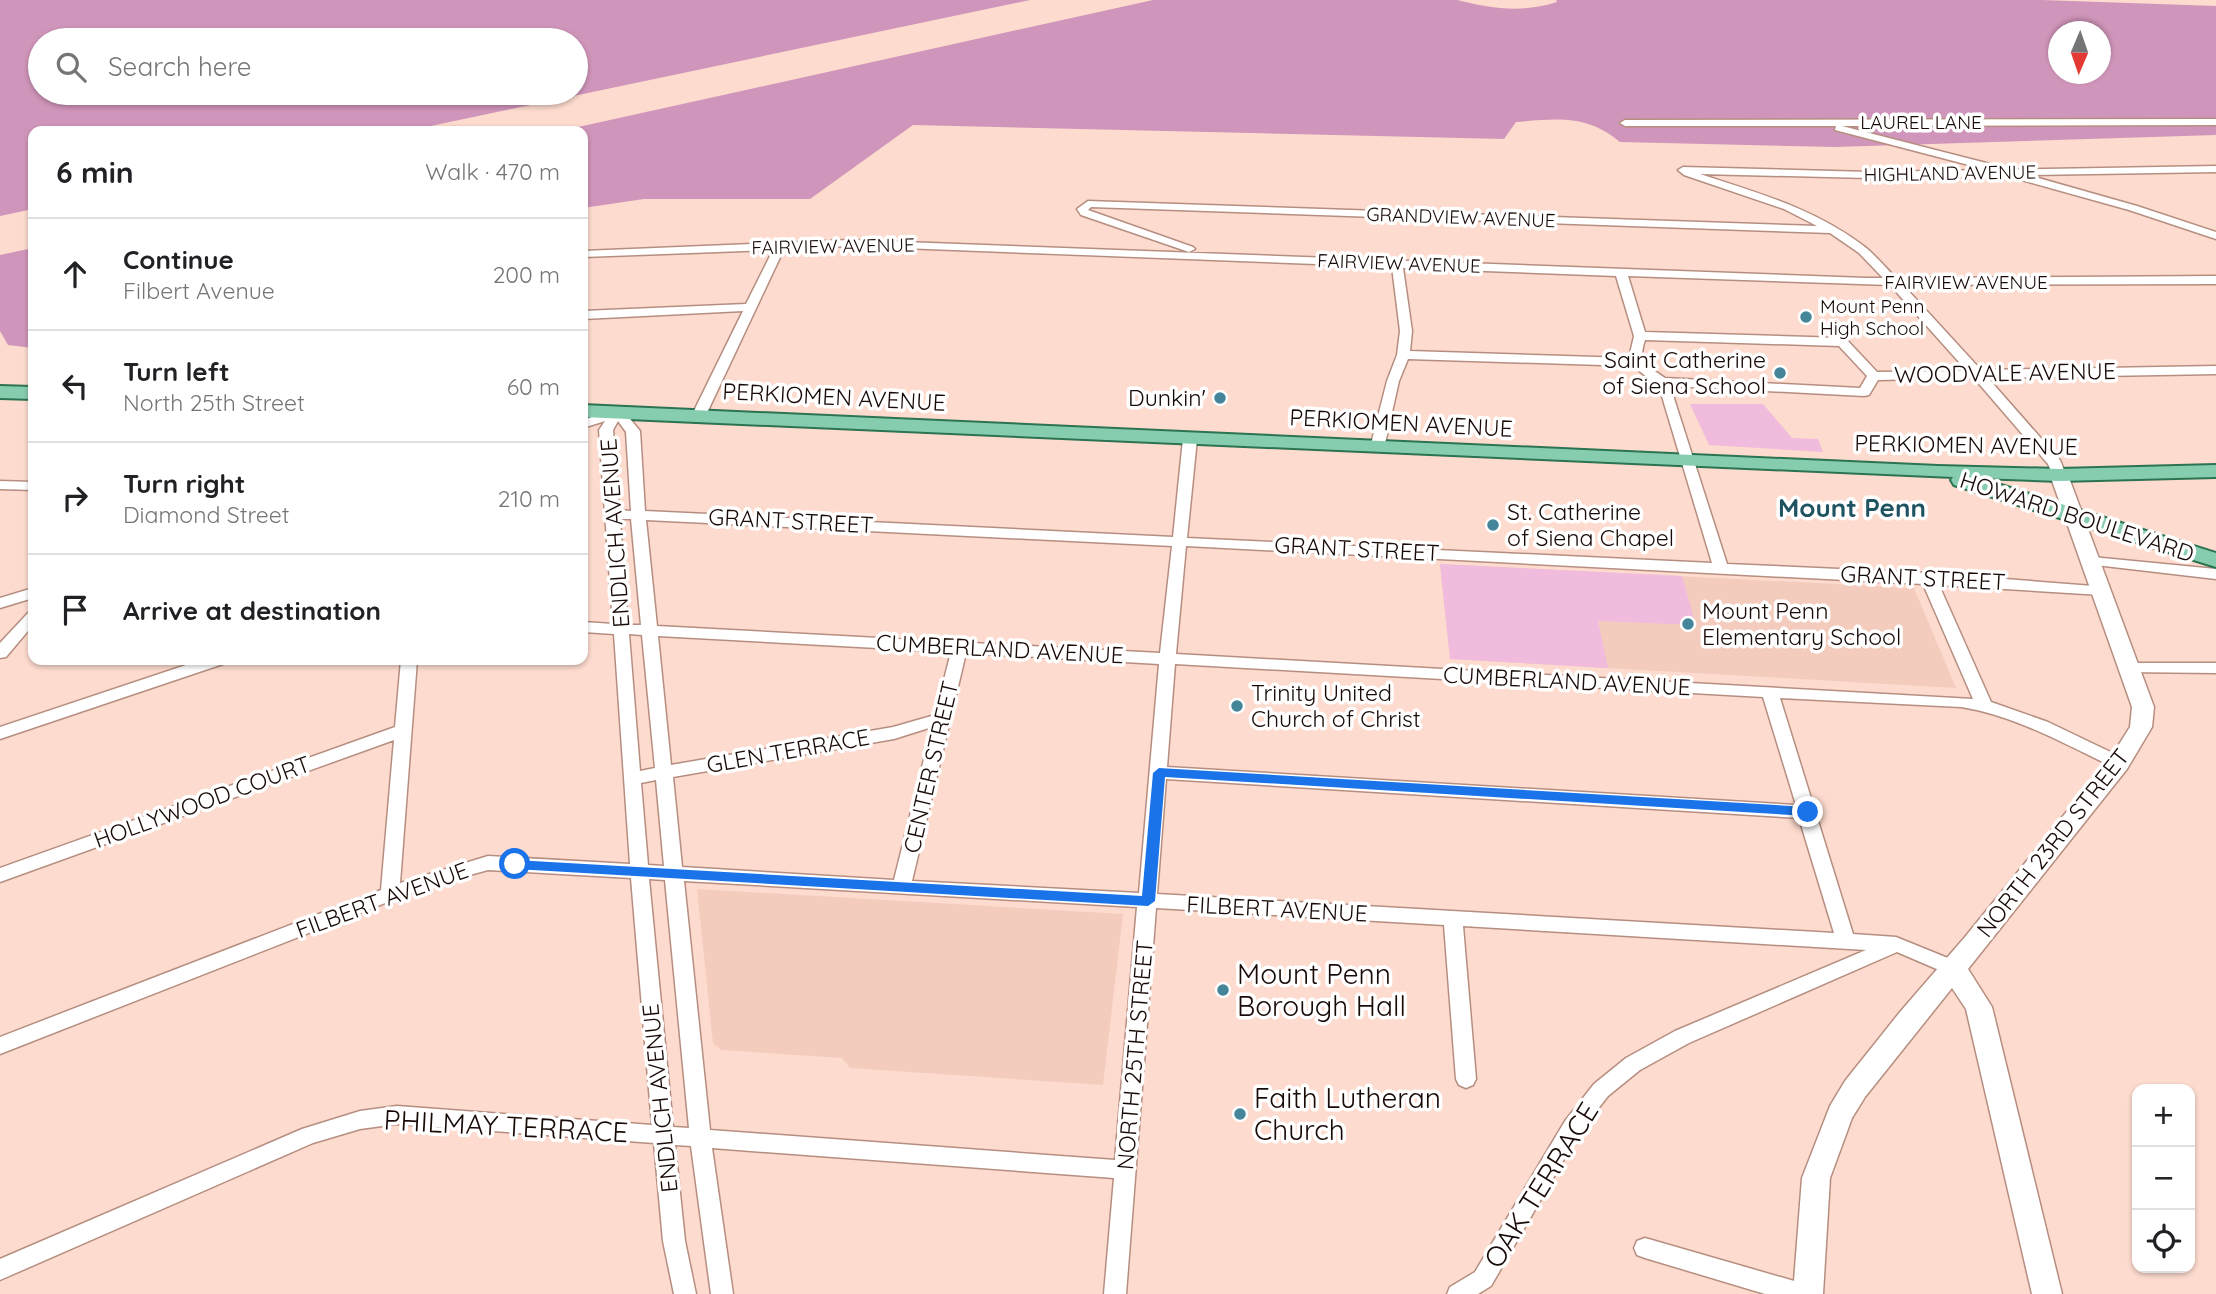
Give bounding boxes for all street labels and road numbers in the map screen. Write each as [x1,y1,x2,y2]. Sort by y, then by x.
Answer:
street label: LAUREL LANE [1860,110,1982,134]
street label: HIGHLAND AVENUE [1864,159,2036,187]
street label: GRANDVIEW AVENUE [1366,202,1556,232]
street label: FAIRVIEW AVENUE [751,233,915,259]
street label: FAIRVIEW AVENUE [1317,248,1481,278]
street label: FAIRVIEW AVENUE [1884,270,2048,294]
street label: WOODVALE AVENUE [1894,356,2116,389]
street label: PERKIOMEN AVENUE [722,376,946,417]
street label: PERKIOMEN AVENUE [1289,402,1513,443]
street label: PERKIOMEN AVENUE [1854,428,2078,461]
street label: ENDLICH AVENUE [593,437,636,629]
street label: HOWARD BOULEVARD [1956,465,2198,568]
street label: GRANT STREET [708,502,874,539]
street label: GRANT STREET [1274,530,1440,567]
street label: GRANT STREET [1840,559,2006,596]
street label: CUMBERLAND AVENUE [875,628,1125,669]
street label: CUMBERLAND AVENUE [1442,660,1692,701]
street label: CENTER STREET [897,678,964,856]
street label: GLEN TERRACE [704,722,872,779]
street label: NORTH 23RD STREET [1970,743,2135,943]
street label: HOLLYWOOD COURT [90,749,314,854]
street label: FILBERT AVENUE [292,855,472,944]
street label: FILBERT AVENUE [1186,889,1368,928]
street label: NORTH 25TH STREET [1110,939,1159,1171]
street label: ENDLICH AVENUE [635,1002,684,1194]
street label: OAK TERRACE [1476,1096,1605,1274]
street label: PHILMAY TERRACE [383,1102,629,1149]

